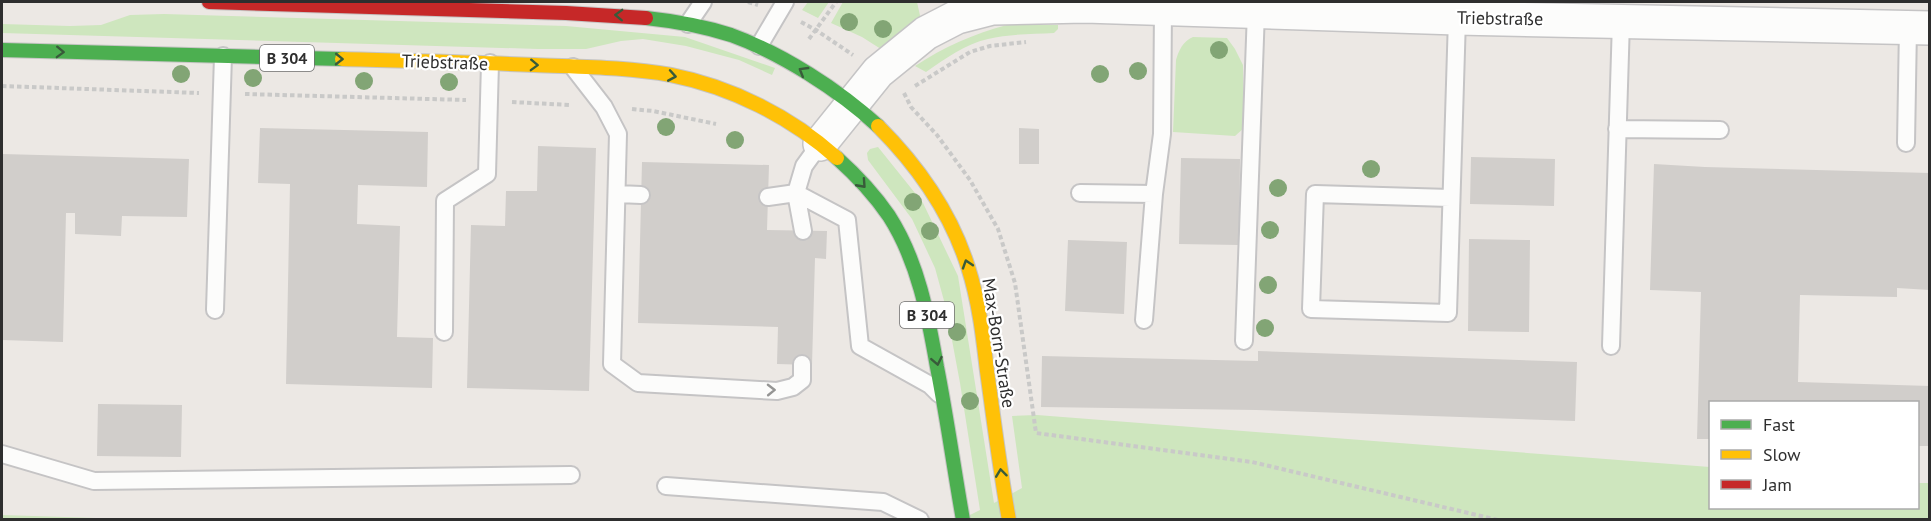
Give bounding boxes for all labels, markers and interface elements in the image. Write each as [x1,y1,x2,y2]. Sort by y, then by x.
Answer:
street label: Triebstraße [1457,6,1543,30]
one-way arrow [614,9,623,22]
road number: B 304 [260,45,314,71]
one-way arrow [55,46,64,58]
street label: Triebstraße [401,49,489,75]
one-way arrow [334,53,343,66]
one-way arrow [529,59,538,71]
one-way arrow [799,67,809,79]
one-way arrow [667,69,677,82]
one-way arrow [855,177,866,188]
one-way arrow [962,259,974,270]
street label: Max-Born-Straße [977,276,1021,410]
road number: B 304 [900,302,954,328]
one-way arrow [930,356,942,365]
one-way arrow [767,384,776,396]
legend [1709,401,1919,509]
text: Fast [1763,413,1795,436]
text: Slow [1763,443,1801,466]
one-way arrow [995,468,1007,477]
text: Jam [1762,473,1792,496]

